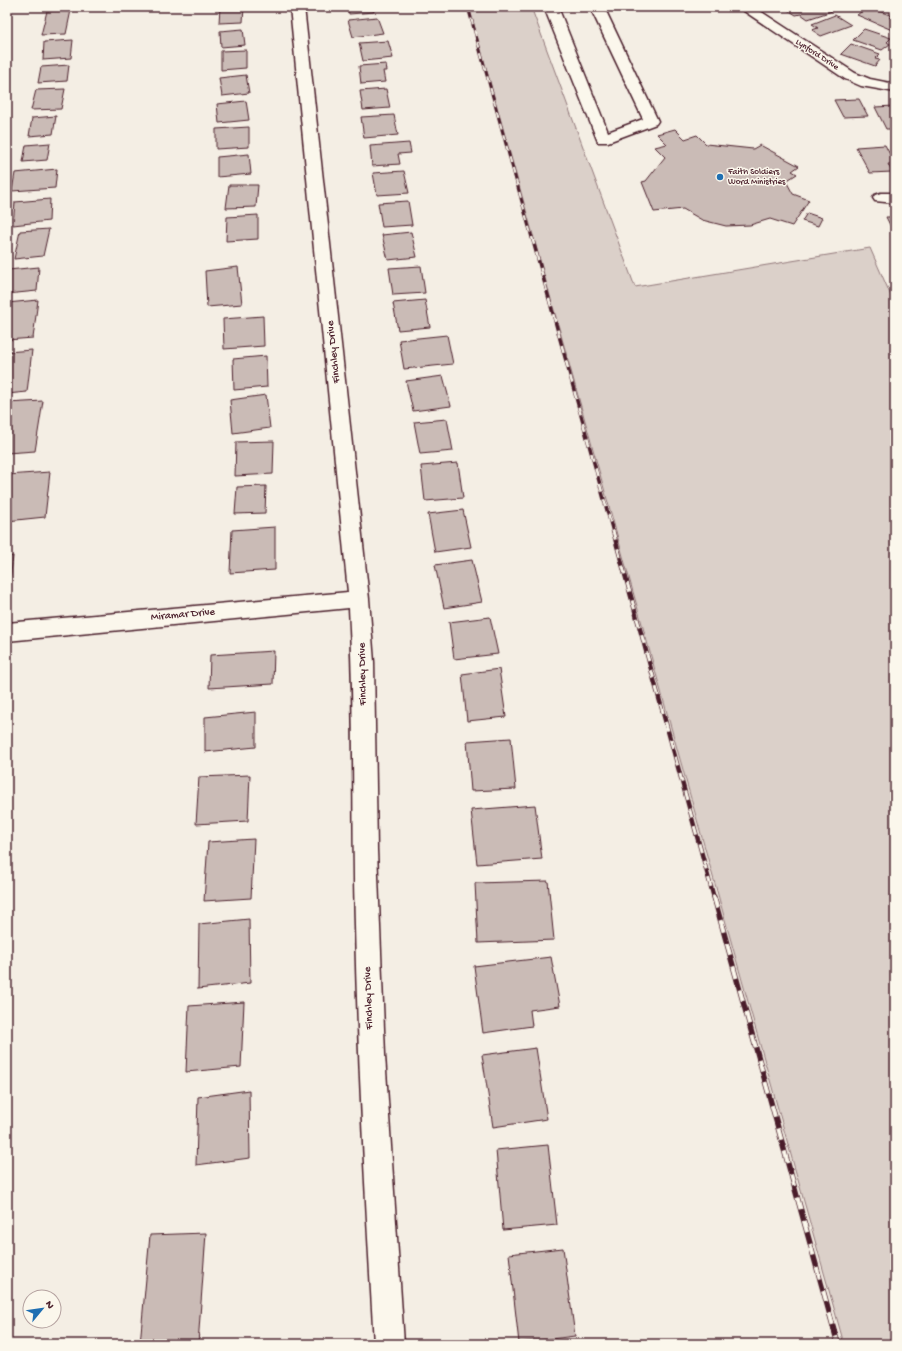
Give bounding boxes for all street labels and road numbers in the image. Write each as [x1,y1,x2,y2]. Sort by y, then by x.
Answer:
street label: Lynford Drive [793,37,841,73]
street label: Finchley Drive [325,320,343,385]
street label: Miramar Drive [150,606,216,624]
street label: Finchley Drive [356,642,370,707]
street label: Finchley Drive [362,966,376,1031]

